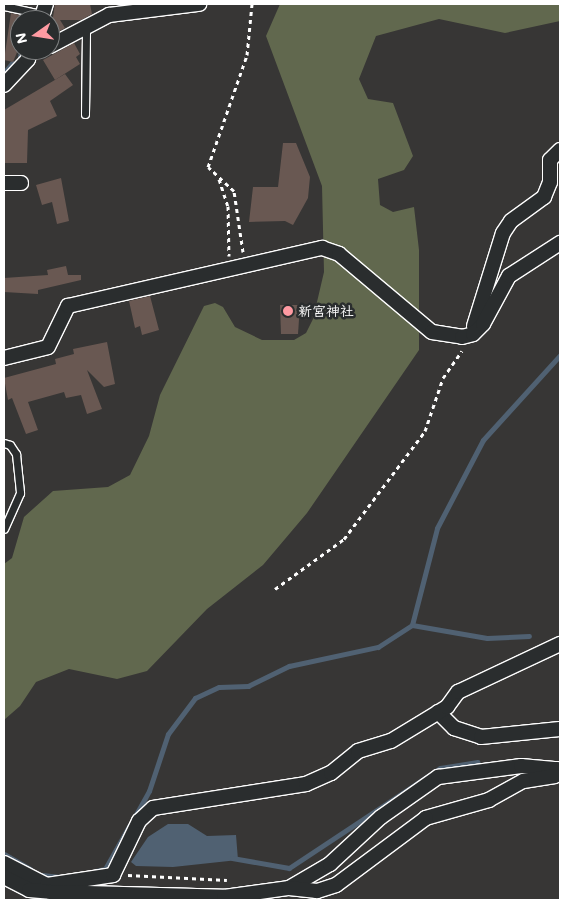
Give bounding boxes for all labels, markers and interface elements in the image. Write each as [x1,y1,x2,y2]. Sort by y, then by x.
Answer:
north arrow [10,10,60,60]
text: N [10,31,31,46]
place label: 新宮神社 [298,303,354,319]
marker: 新宮神社 [282,305,294,317]

